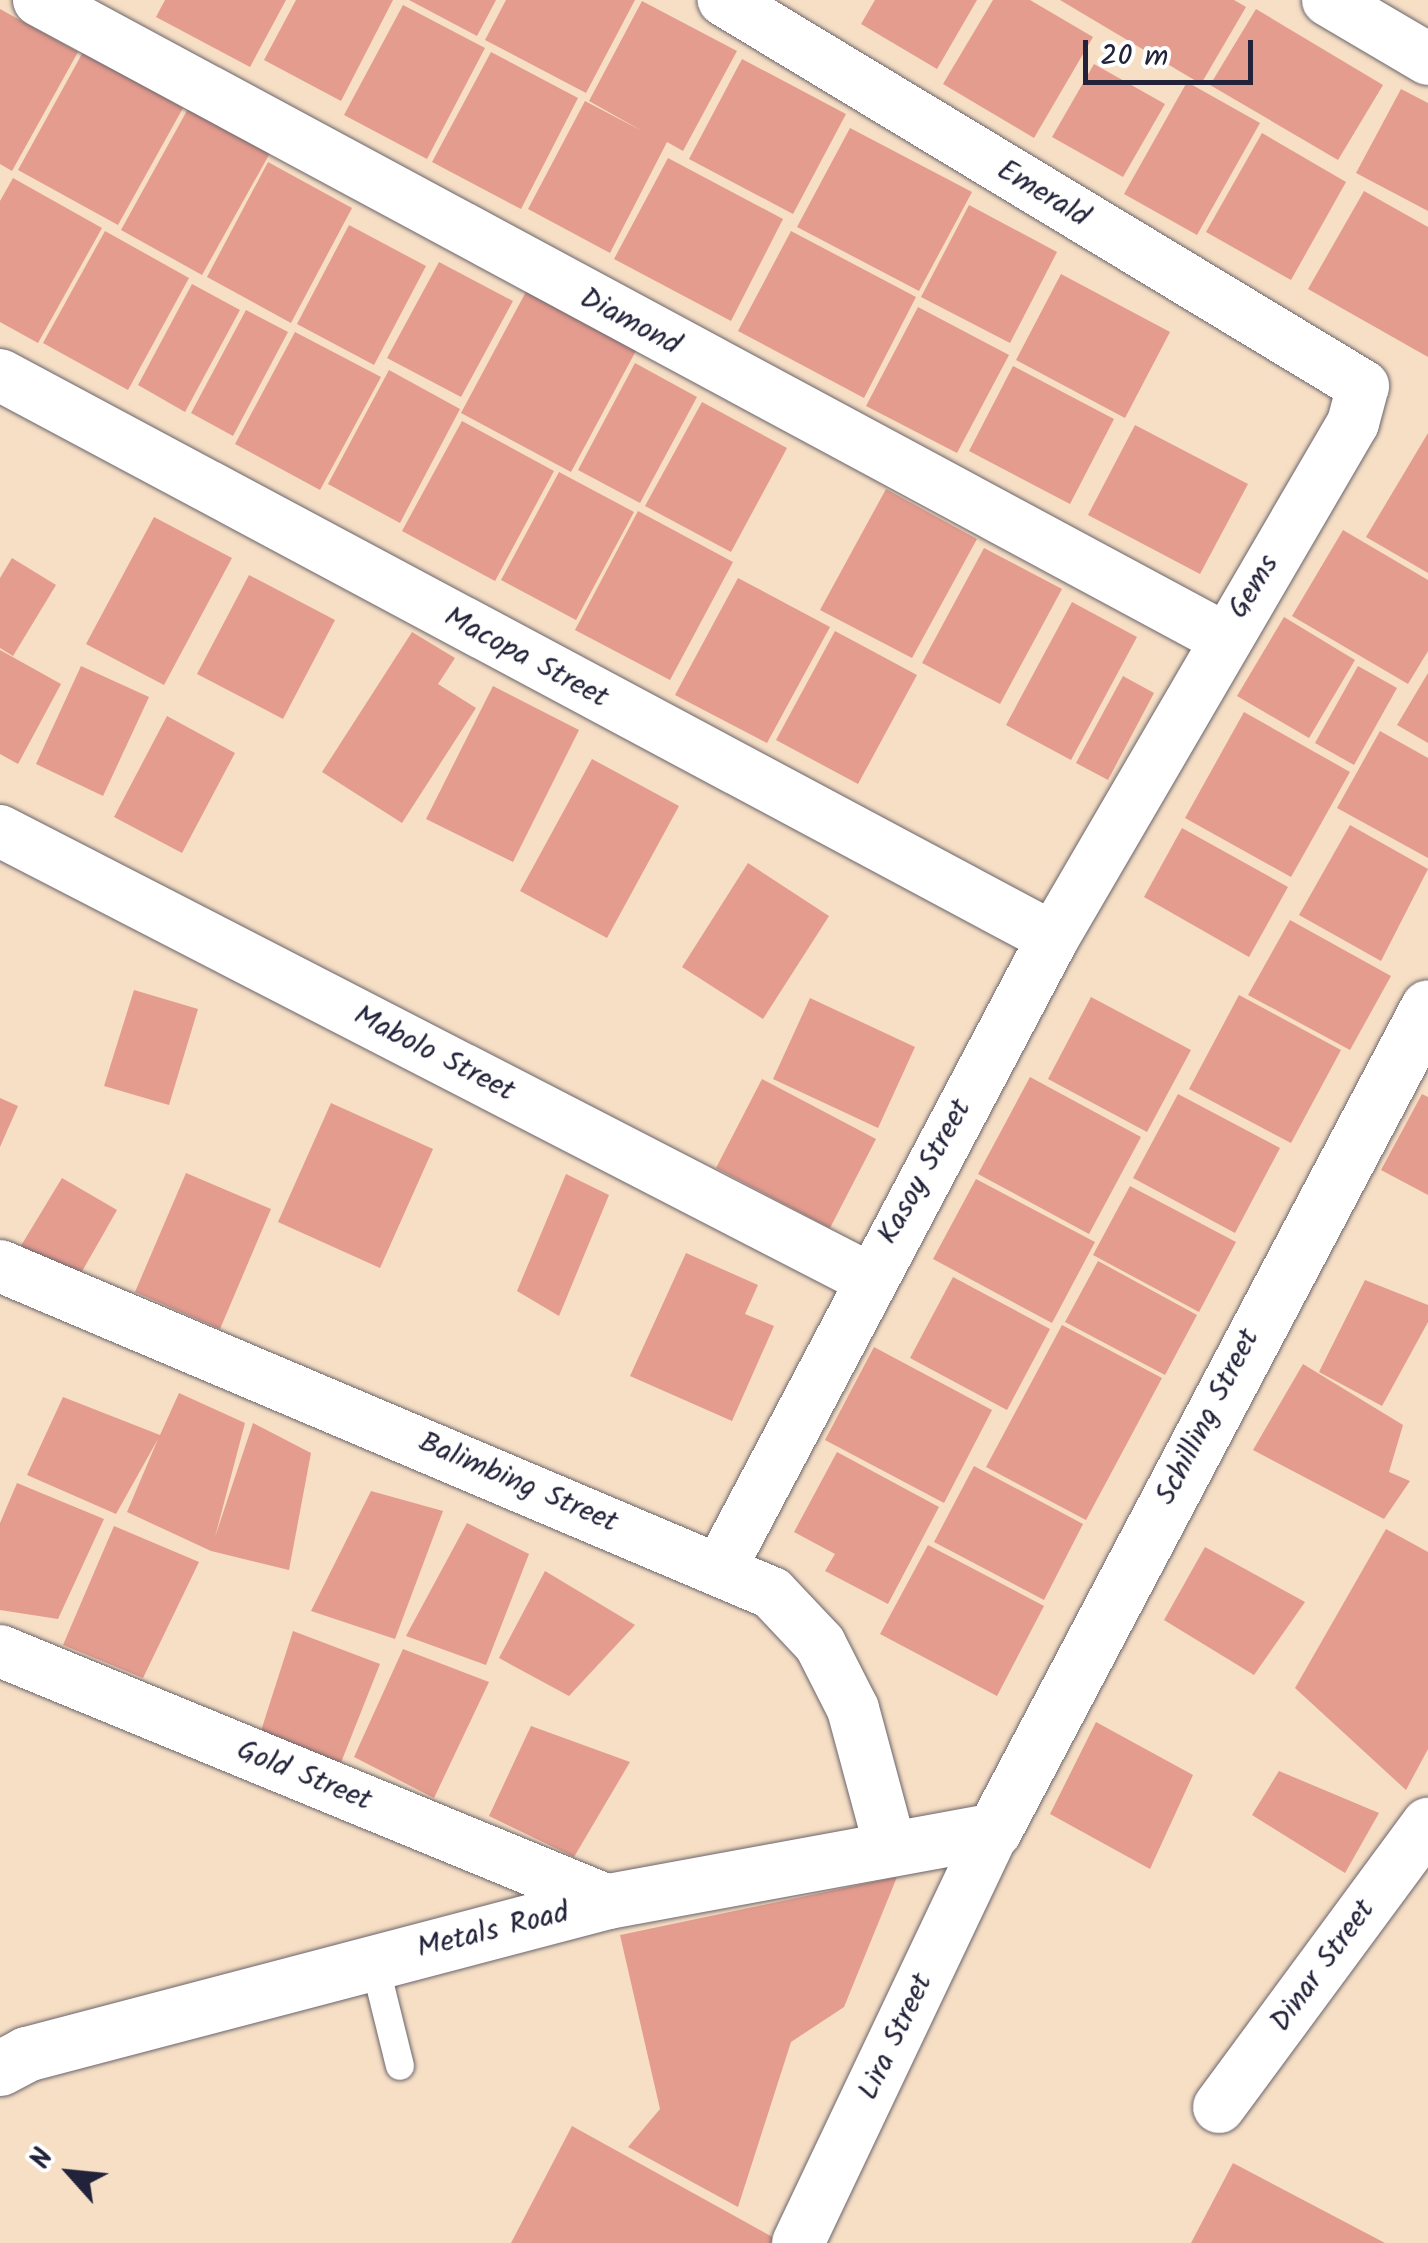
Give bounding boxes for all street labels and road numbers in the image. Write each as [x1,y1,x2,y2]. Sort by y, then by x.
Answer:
street label: Emerald [990,152,1096,236]
street label: Diamond [573,281,687,363]
street label: Gems [1221,548,1287,626]
street label: Macopa Street [438,600,614,716]
street label: Mabolo Street [347,998,521,1110]
street label: Kasoy Street [870,1093,980,1251]
street label: Schilling Street [1148,1323,1268,1511]
street label: Balimbing Street [413,1425,623,1541]
street label: Gold Street [231,1733,377,1819]
street label: Dinar Street [1263,1893,1383,2039]
street label: Metals Road [413,1895,573,1967]
street label: Lira Street [851,1968,941,2106]

